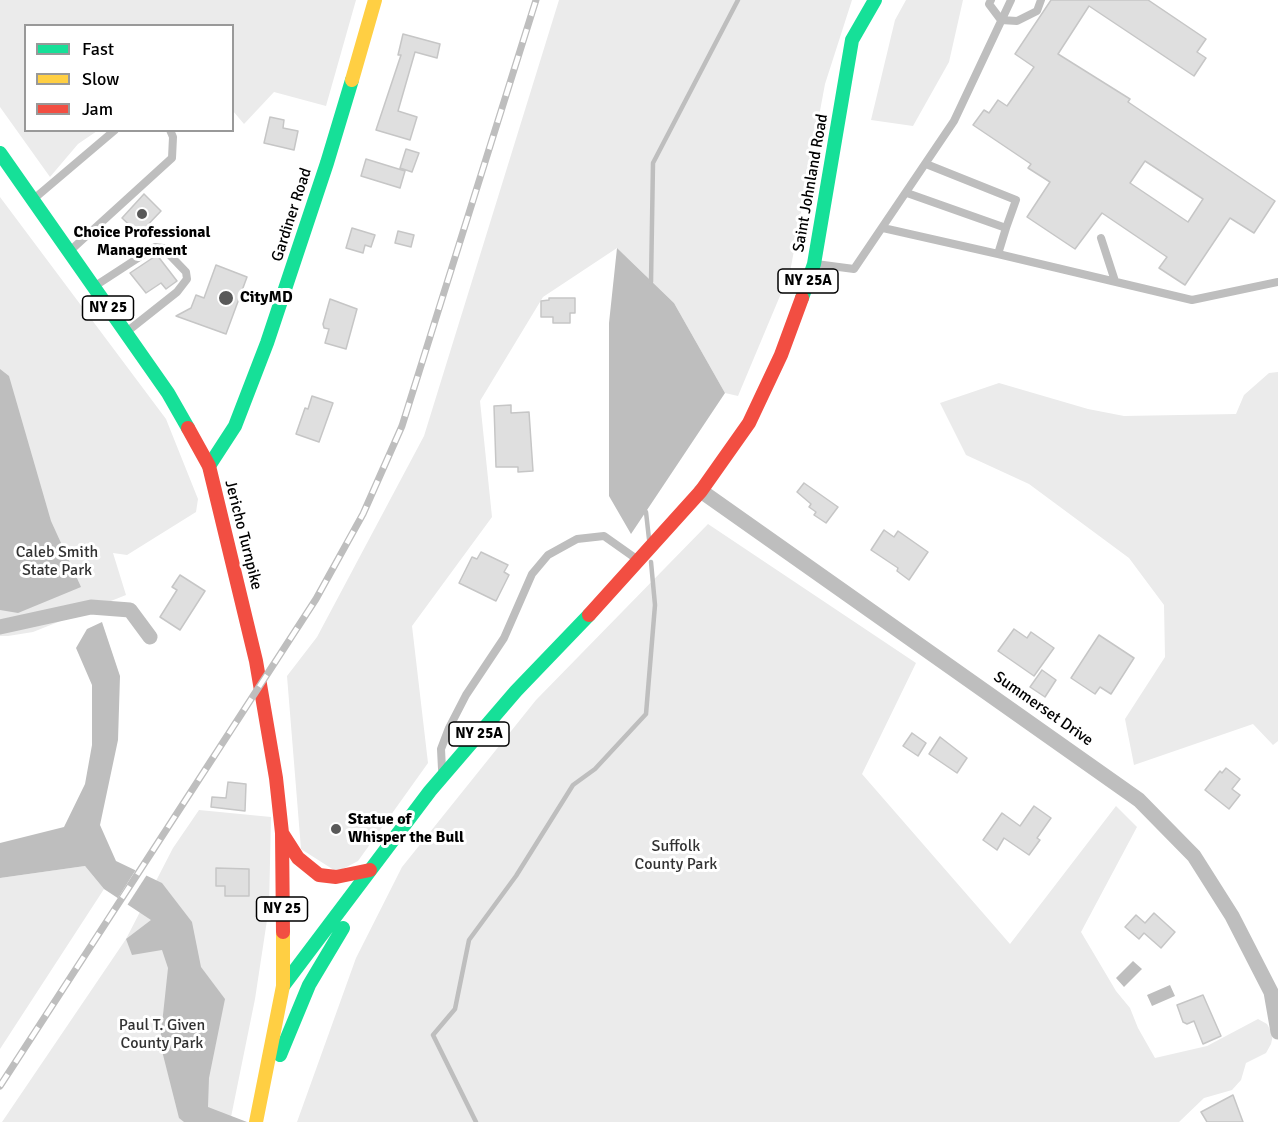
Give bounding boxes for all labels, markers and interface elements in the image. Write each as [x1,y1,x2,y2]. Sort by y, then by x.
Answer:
legend [24,24,234,132]
text: Fast [82,38,114,60]
text: Slow [82,68,119,90]
text: Jam [82,98,113,120]
street label: Saint Johnland Road [789,112,833,254]
street label: Gardiner Road [268,166,316,264]
marker: Choice Professional Management [135,207,149,221]
place label: Choice Professional Management [73,223,211,261]
road number: NY 25A [778,269,838,293]
place label: CityMD [240,288,293,308]
marker: CityMD [217,289,235,307]
road number: NY 25 [82,296,134,320]
street label: Jericho Turnpike [220,478,266,592]
park label: Caleb Smith State Park [16,543,98,581]
street label: Summerset Drive [990,668,1096,750]
road number: NY 25A [449,722,509,746]
place label: Statue of Whisper the Bull [348,810,464,848]
marker: Statue of Whisper the Bull [329,822,343,836]
park label: Suffolk County Park [635,837,717,875]
road number: NY 25 [256,897,308,921]
park label: Paul T. Given County Park [119,1016,205,1054]

